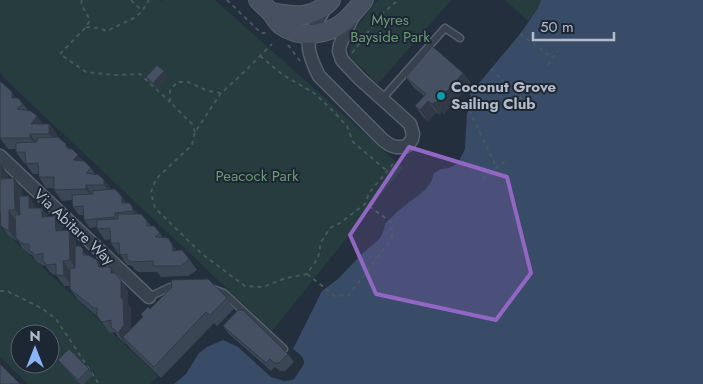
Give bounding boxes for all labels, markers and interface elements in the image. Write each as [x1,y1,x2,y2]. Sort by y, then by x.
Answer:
park label: Myres Bayside Park [350,9,430,48]
scale bar [533,10,614,42]
text: 50 m [540,16,574,38]
place label: Coconut Grove Sailing Club [451,76,557,115]
marker: Coconut Grove Sailing Club [435,90,447,102]
park label: Peacock Park [215,165,299,187]
street label: Via Abitare Way [29,184,119,270]
north arrow [10,324,60,374]
text: N [29,326,41,346]

